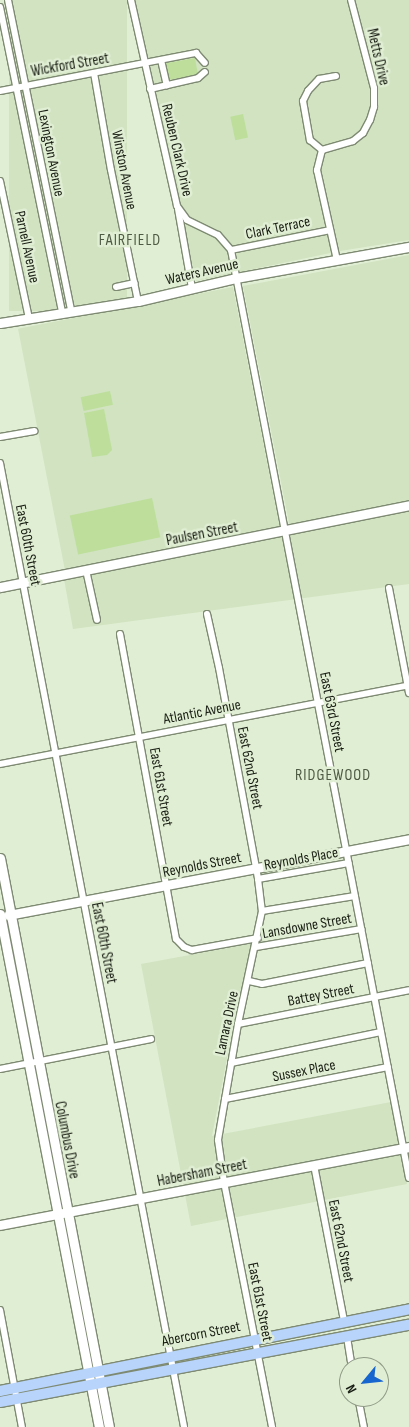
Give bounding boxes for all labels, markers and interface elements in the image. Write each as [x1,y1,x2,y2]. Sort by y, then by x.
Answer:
street label: Metts Drive [363,27,393,87]
street label: Wickford Street [30,49,110,81]
street label: Reuben Clark Drive [158,102,196,198]
street label: Lexington Avenue [34,108,68,198]
street label: Winston Avenue [107,129,141,211]
street label: Parnell Avenue [11,209,43,285]
street label: Clark Terrace [244,212,312,244]
district label: FAIRFIELD [98,231,162,251]
street label: Waters Avenue [164,255,240,289]
street label: East 60th Street [11,503,45,587]
street label: Paulsen Street [165,518,239,550]
street label: East 63rd Street [315,670,349,754]
street label: Atlantic Avenue [162,696,242,728]
street label: East 62nd Street [233,725,267,811]
street label: East 61st Street [145,746,177,828]
district label: RIDGEWOOD [294,766,372,786]
street label: Reynolds Place [263,844,339,874]
street label: Reynolds Street [161,849,243,881]
street label: East 60th Street [87,901,121,985]
street label: Lansdowne Street [261,909,353,943]
street label: Battey Street [286,980,356,1010]
street label: Lamara Drive [211,989,243,1057]
street label: Sussex Place [271,1056,337,1086]
street label: Columbus Drive [51,1100,83,1180]
street label: Habersham Street [156,1155,248,1191]
street label: East 62nd Street [324,1198,358,1284]
street label: East 61st Street [244,1261,276,1343]
street label: Abercorn Street [160,1318,242,1350]
north arrow [339,1357,389,1407]
text: N [342,1382,360,1396]

